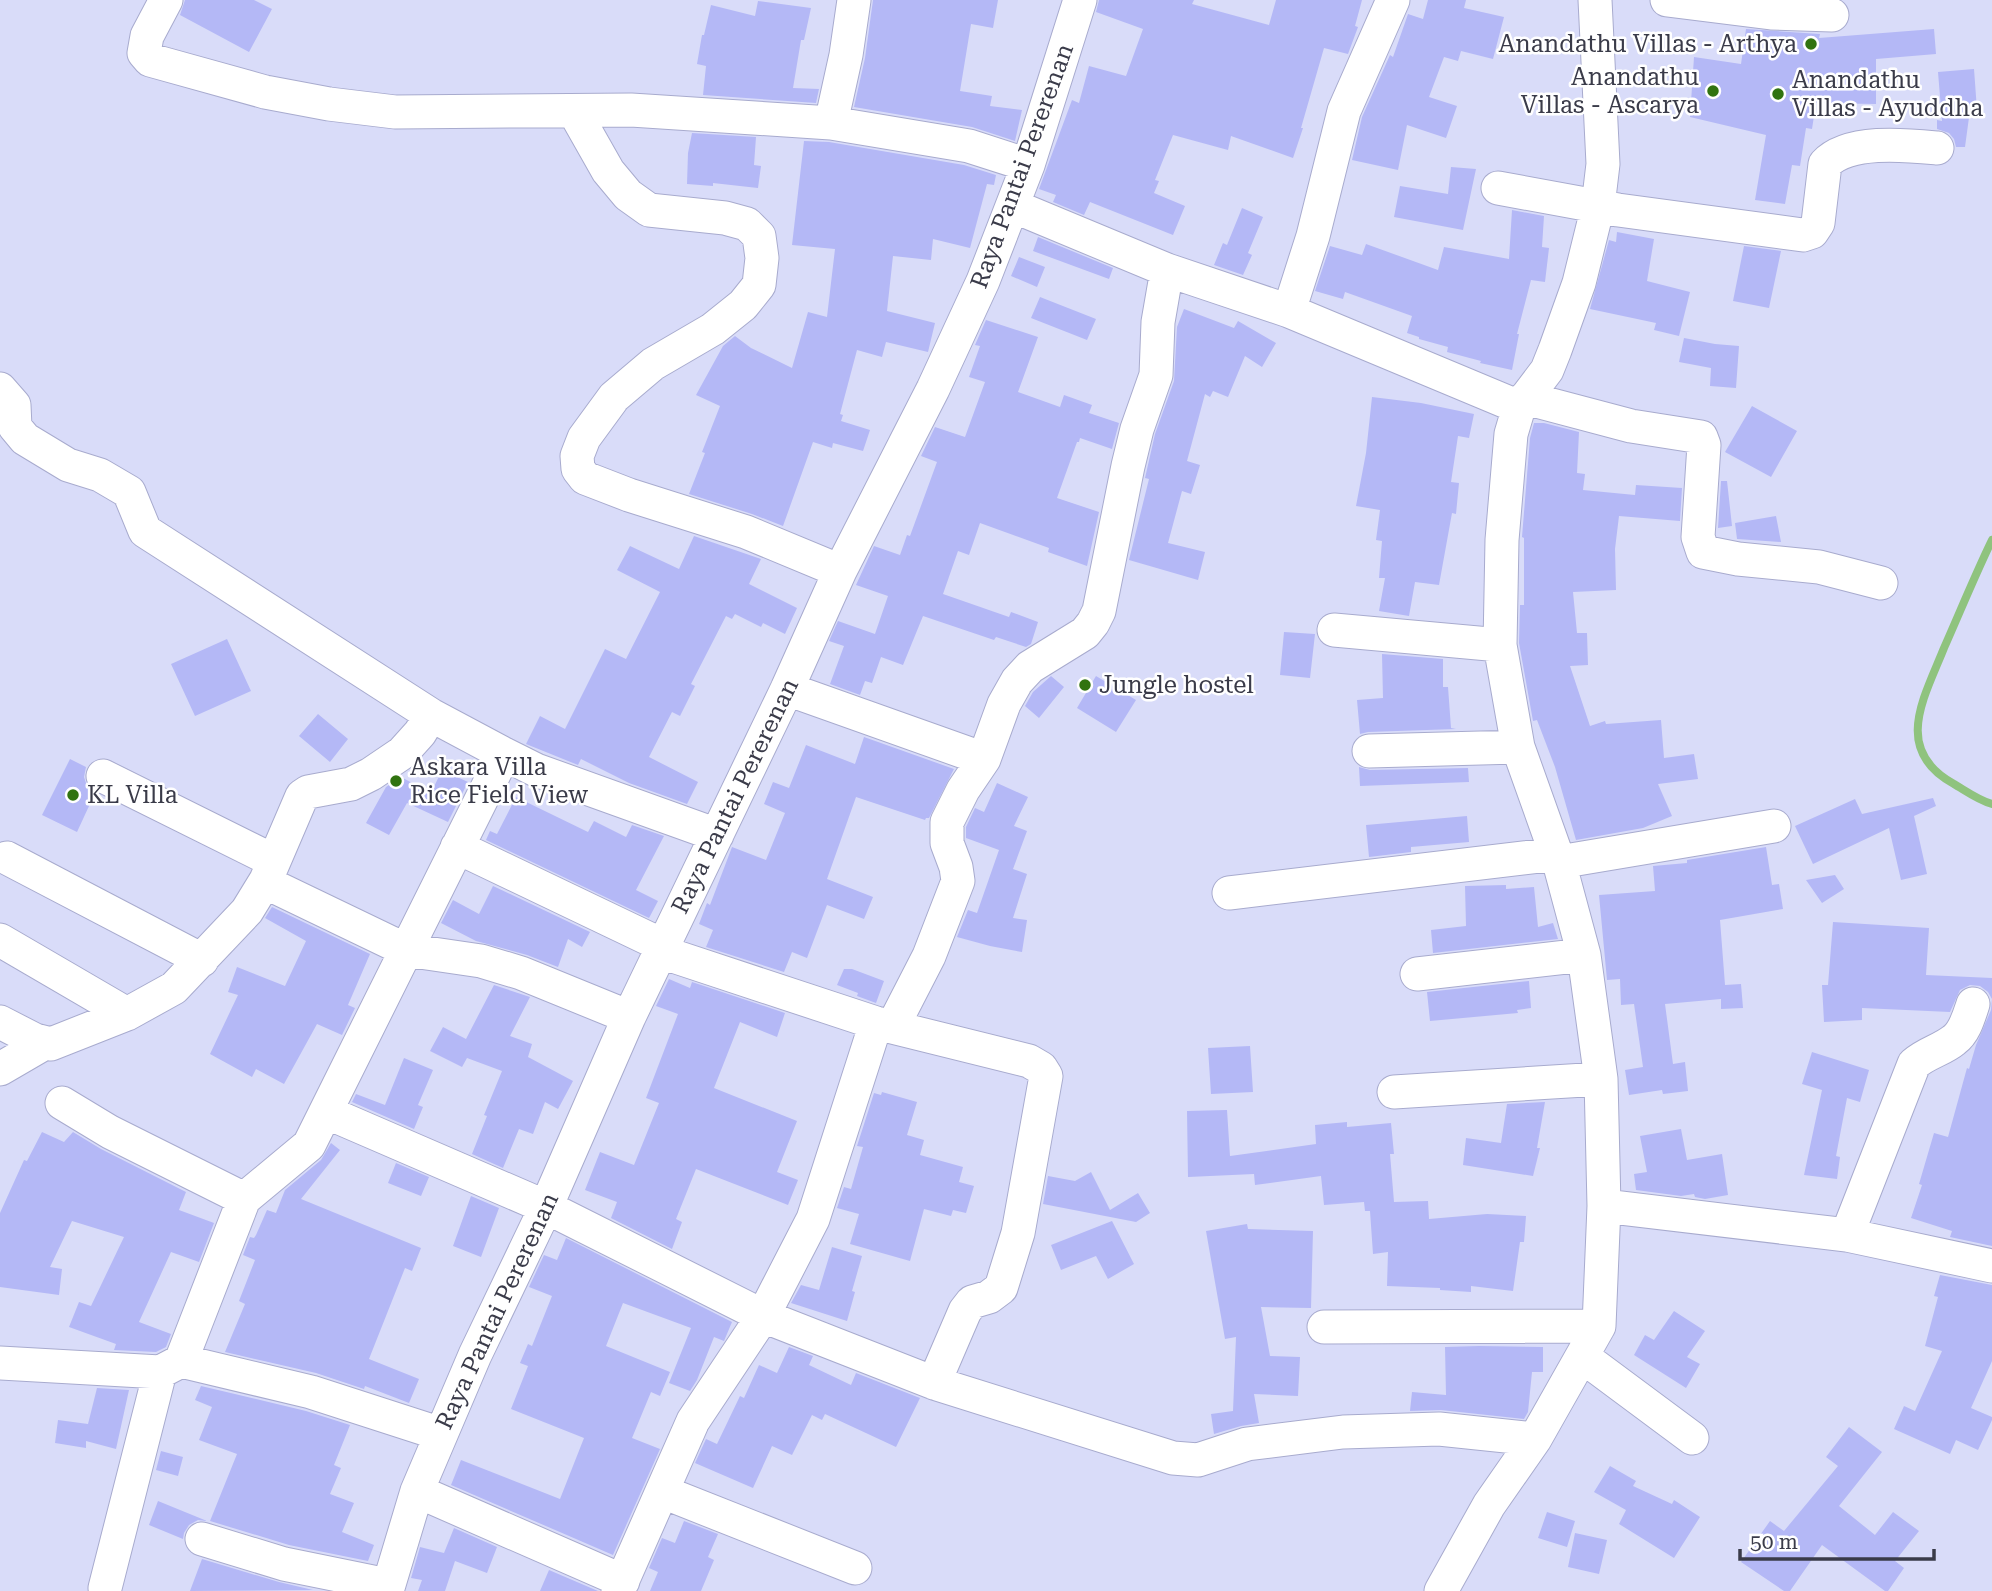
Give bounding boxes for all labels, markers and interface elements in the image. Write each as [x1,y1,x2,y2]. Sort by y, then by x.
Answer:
place label: Anandathu Villas - Arthya [1499,30,1797,58]
marker: Anandathu Villas - Arthya [1803,36,1819,52]
street label: Raya Pantai Pererenan [965,40,1079,292]
place label: Anandathu Villas - Ascarya [1521,63,1699,119]
place label: Anandathu Villas - Ayuddha [1792,66,1983,122]
marker: Anandathu Villas - Ascarya [1705,83,1721,99]
marker: Anandathu Villas - Ayuddha [1770,86,1786,102]
place label: Jungle hostel [1099,671,1254,699]
street label: Raya Pantai Pererenan [666,674,804,918]
marker: Jungle hostel [1077,677,1093,693]
place label: Askara Villa Rice Field View [410,753,588,809]
marker: Askara Villa Rice Field View [388,773,404,789]
place label: KL Villa [87,781,178,809]
marker: KL Villa [65,787,81,803]
street label: Raya Pantai Pererenan [430,1188,564,1434]
scale bar [1740,1518,1934,1562]
text: 50 m [1750,1530,1798,1554]

